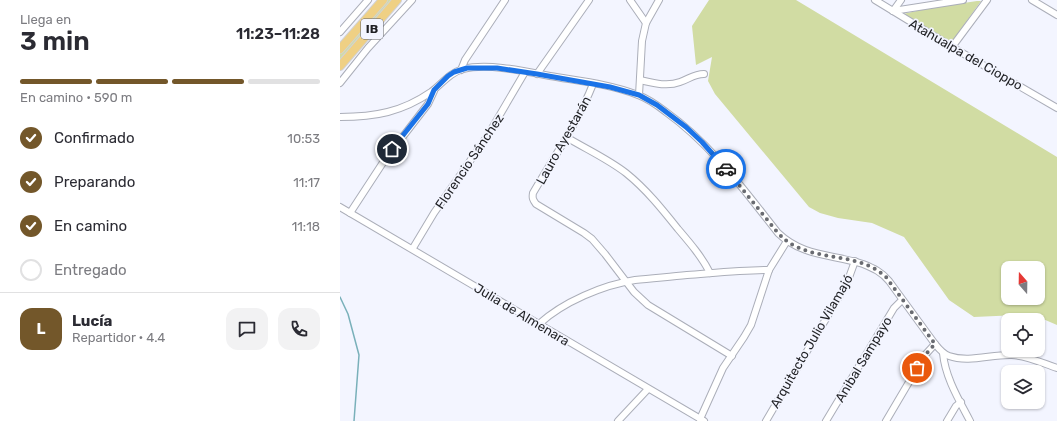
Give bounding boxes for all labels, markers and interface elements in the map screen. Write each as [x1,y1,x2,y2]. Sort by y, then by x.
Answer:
text: Llega en [20,12,71,27]
street label: Atahualpa del Cioppo [906,16,1025,93]
road number: IB [361,19,383,39]
text: 11:23–11:28 [236,25,320,43]
text: 3 min [20,26,90,57]
text: En camino · 590 m [20,90,132,105]
street label: Lauro Ayestarán [533,93,594,187]
street label: Florencio Sánchez [432,111,507,212]
icon: check [20,127,42,149]
text: Confirmado [54,129,135,147]
text: 10:53 [287,131,320,146]
pin [375,132,409,166]
icon: home [381,138,403,160]
courier [706,149,746,189]
icon: car [715,158,737,180]
icon: check [20,171,42,193]
text: Preparando [54,173,135,191]
text: 11:17 [293,175,320,190]
icon: check [20,215,42,237]
text: En camino [54,217,127,235]
text: 11:18 [292,219,320,234]
text: Entregado [54,261,127,279]
north arrow [1001,261,1045,305]
map controls [1001,261,1045,409]
street label: Arquitecto Julio Vilamajó [767,272,856,411]
street label: Julia de Almenara [471,280,572,349]
button: chat [226,308,268,350]
button: phone [278,308,320,350]
text: Lucía [72,312,112,330]
button: locate [1001,313,1045,357]
street label: Anibal Sampayo [832,314,895,405]
text: L [37,320,45,338]
text: Repartidor · 4.4 [72,330,165,345]
pin [900,351,934,385]
icon: bag [906,357,928,379]
button: layers [1001,365,1045,409]

